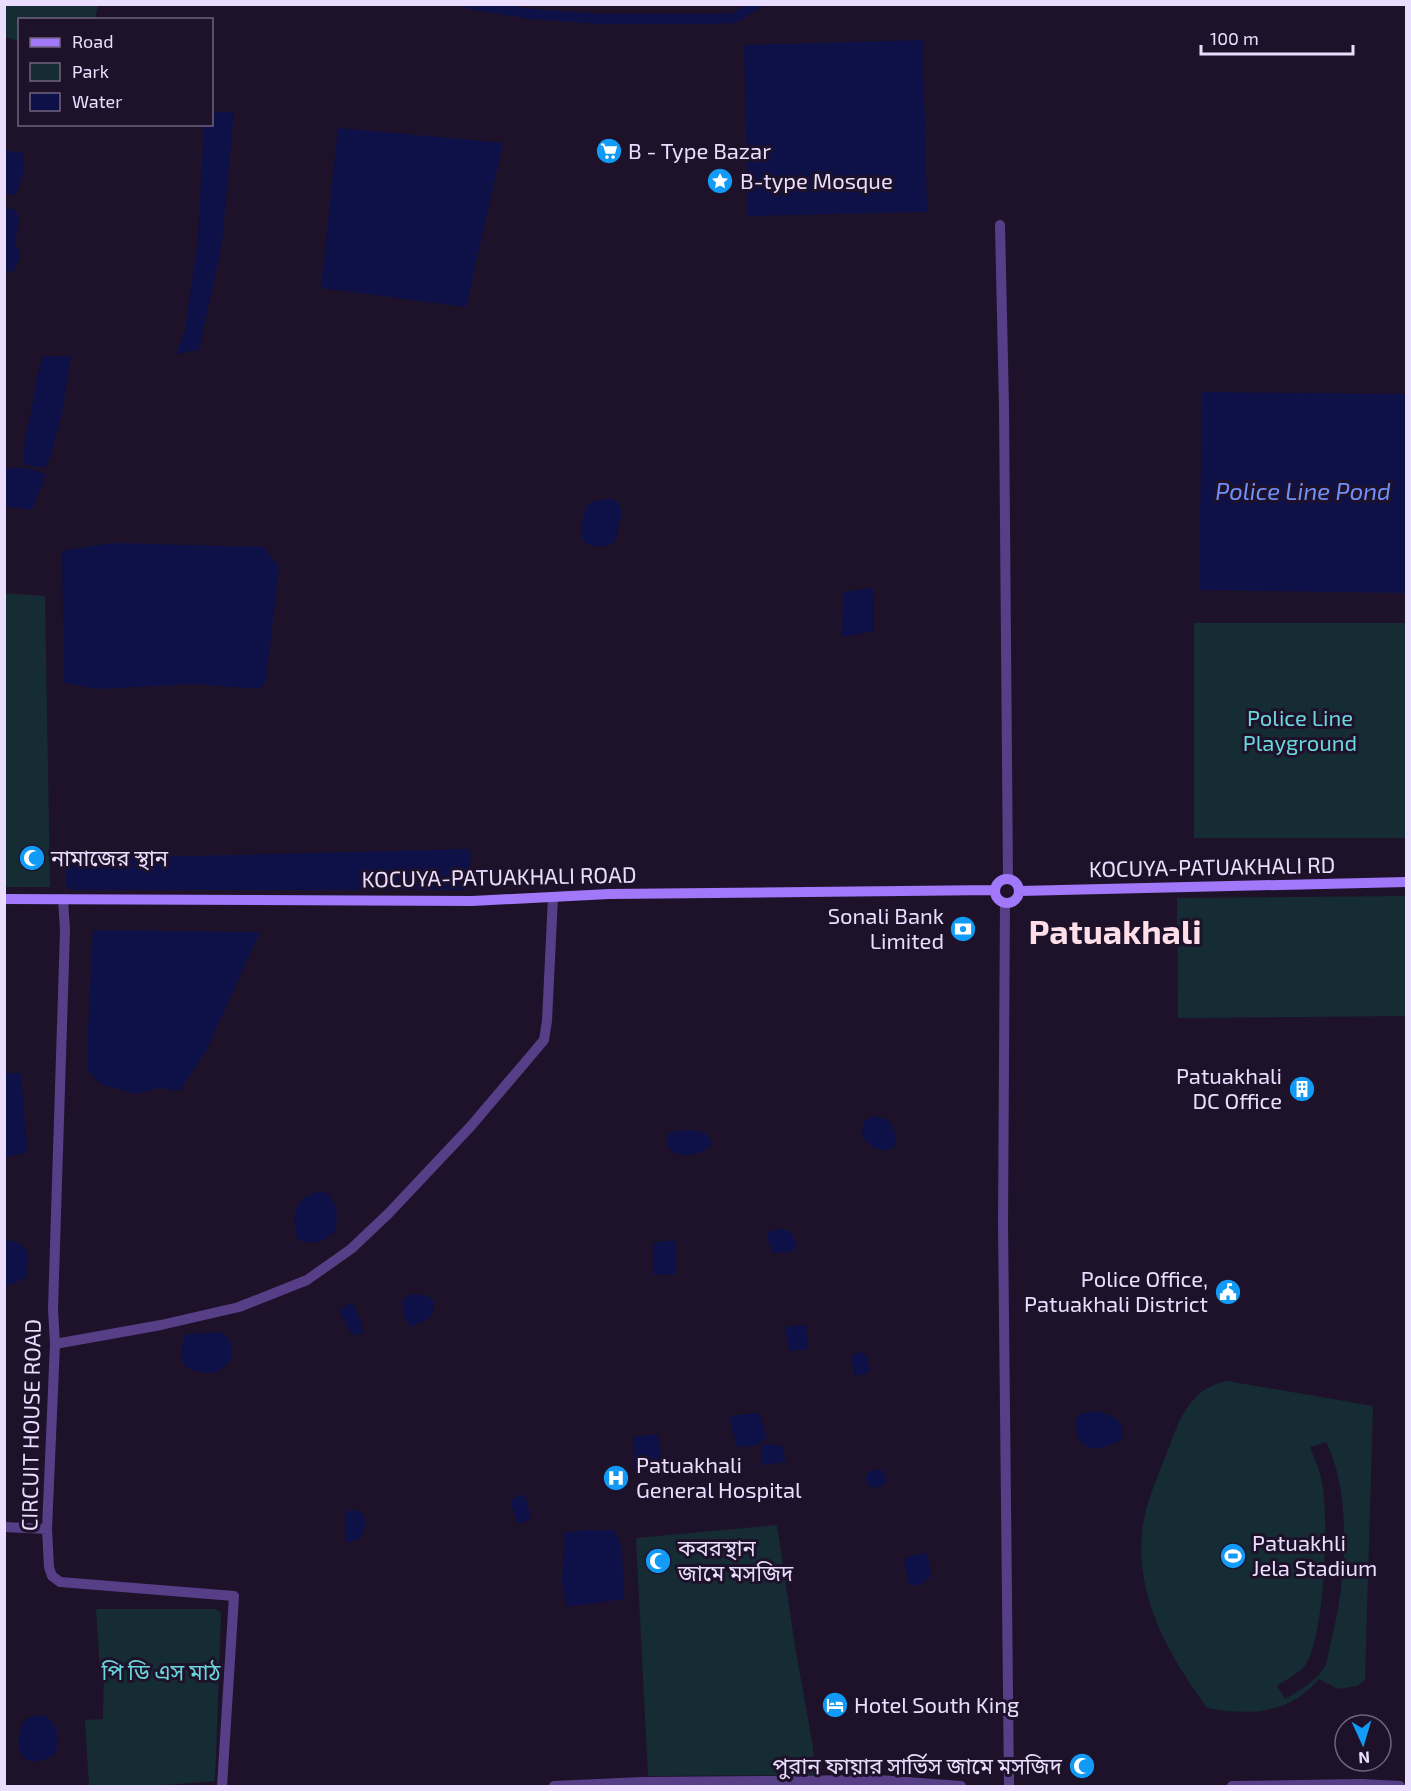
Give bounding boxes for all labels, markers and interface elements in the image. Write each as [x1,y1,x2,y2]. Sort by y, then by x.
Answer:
legend [18,18,213,126]
scale bar [1201,18,1352,56]
text: 100 m [1210,27,1259,49]
text: Road [72,30,113,52]
text: Park [72,60,109,82]
text: Water [72,90,122,112]
supermarket icon: B - Type Bazar [594,136,624,166]
place label: B - Type Bazar [628,137,771,163]
place icon: B-type Mosque [705,166,735,196]
place label: B-type Mosque [740,167,893,193]
water label: Police Line Pond [1215,476,1391,505]
park label: Police Line Playground [1243,704,1357,755]
mosque icon: নামাজের স্থান [17,843,47,873]
place label: নামাজের স্থান [50,844,169,871]
street label: KOCUYA-PATUAKHALI RD [1089,851,1335,881]
street label: KOCUYA-PATUAKHALI ROAD [361,861,637,891]
place label: Sonali Bank Limited [828,902,944,953]
district label: Patuakhali [1028,910,1202,951]
bank icon: Sonali Bank Limited [948,914,978,944]
place label: Patuakhali DC Office [1176,1062,1282,1113]
building icon: Patuakhali DC Office [1287,1074,1317,1104]
place label: Police Office, Patuakhali District [1024,1265,1208,1316]
public building icon: Police Office, Patuakhali District [1213,1277,1243,1307]
street label: CIRCUIT HOUSE ROAD [15,1319,45,1531]
place label: Patuakhali General Hospital [636,1451,802,1502]
hospital icon: Patuakhali General Hospital [601,1463,631,1493]
place label: Patuakhli Jela Stadium [1252,1529,1377,1580]
place label: কবরস্থান জামে মসজিদ [677,1534,794,1585]
sports icon: Patuakhli Jela Stadium [1218,1541,1248,1571]
mosque icon: কবরস্থান জামে মসজিদ [643,1546,673,1576]
park label: পি ডি এস মাঠ [101,1658,222,1684]
hotel icon: Hotel South King [820,1690,850,1720]
place label: Hotel South King [854,1691,1019,1717]
north arrow [1333,1713,1393,1773]
text: N [1358,1749,1371,1768]
mosque icon: পুরান ফায়ার সার্ভিস জামে মসজিদ [1067,1751,1097,1781]
place label: পুরান ফায়ার সার্ভিস জামে মসজিদ [773,1752,1063,1780]

